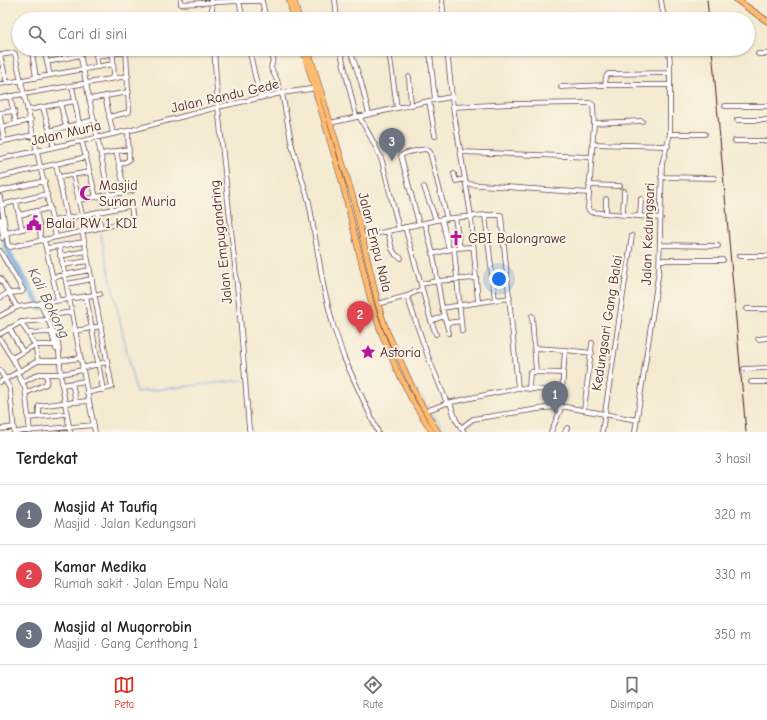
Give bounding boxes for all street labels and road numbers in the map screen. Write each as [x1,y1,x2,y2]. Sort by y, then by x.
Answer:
street label: Jalan Randu Gede [169,75,281,117]
street label: Jalan Muria [29,117,103,149]
street label: Jalan Empugandring [206,179,236,305]
street label: Jalan Kedungsari [638,182,658,286]
street label: Jalan Empu Nala [354,190,396,294]
street label: Kedungsari Gang Balai [588,254,626,392]

